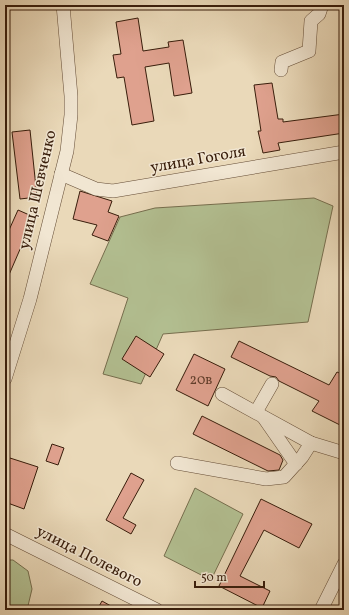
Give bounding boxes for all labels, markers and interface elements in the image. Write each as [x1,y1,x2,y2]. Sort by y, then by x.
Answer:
street label: улица Шевченко [14,128,62,252]
street label: улица Гоголя [149,141,247,179]
house number: 20в [190,371,212,390]
street label: улица Полевого [32,521,146,593]
scale bar [195,563,264,589]
text: 50 m [201,570,227,586]

